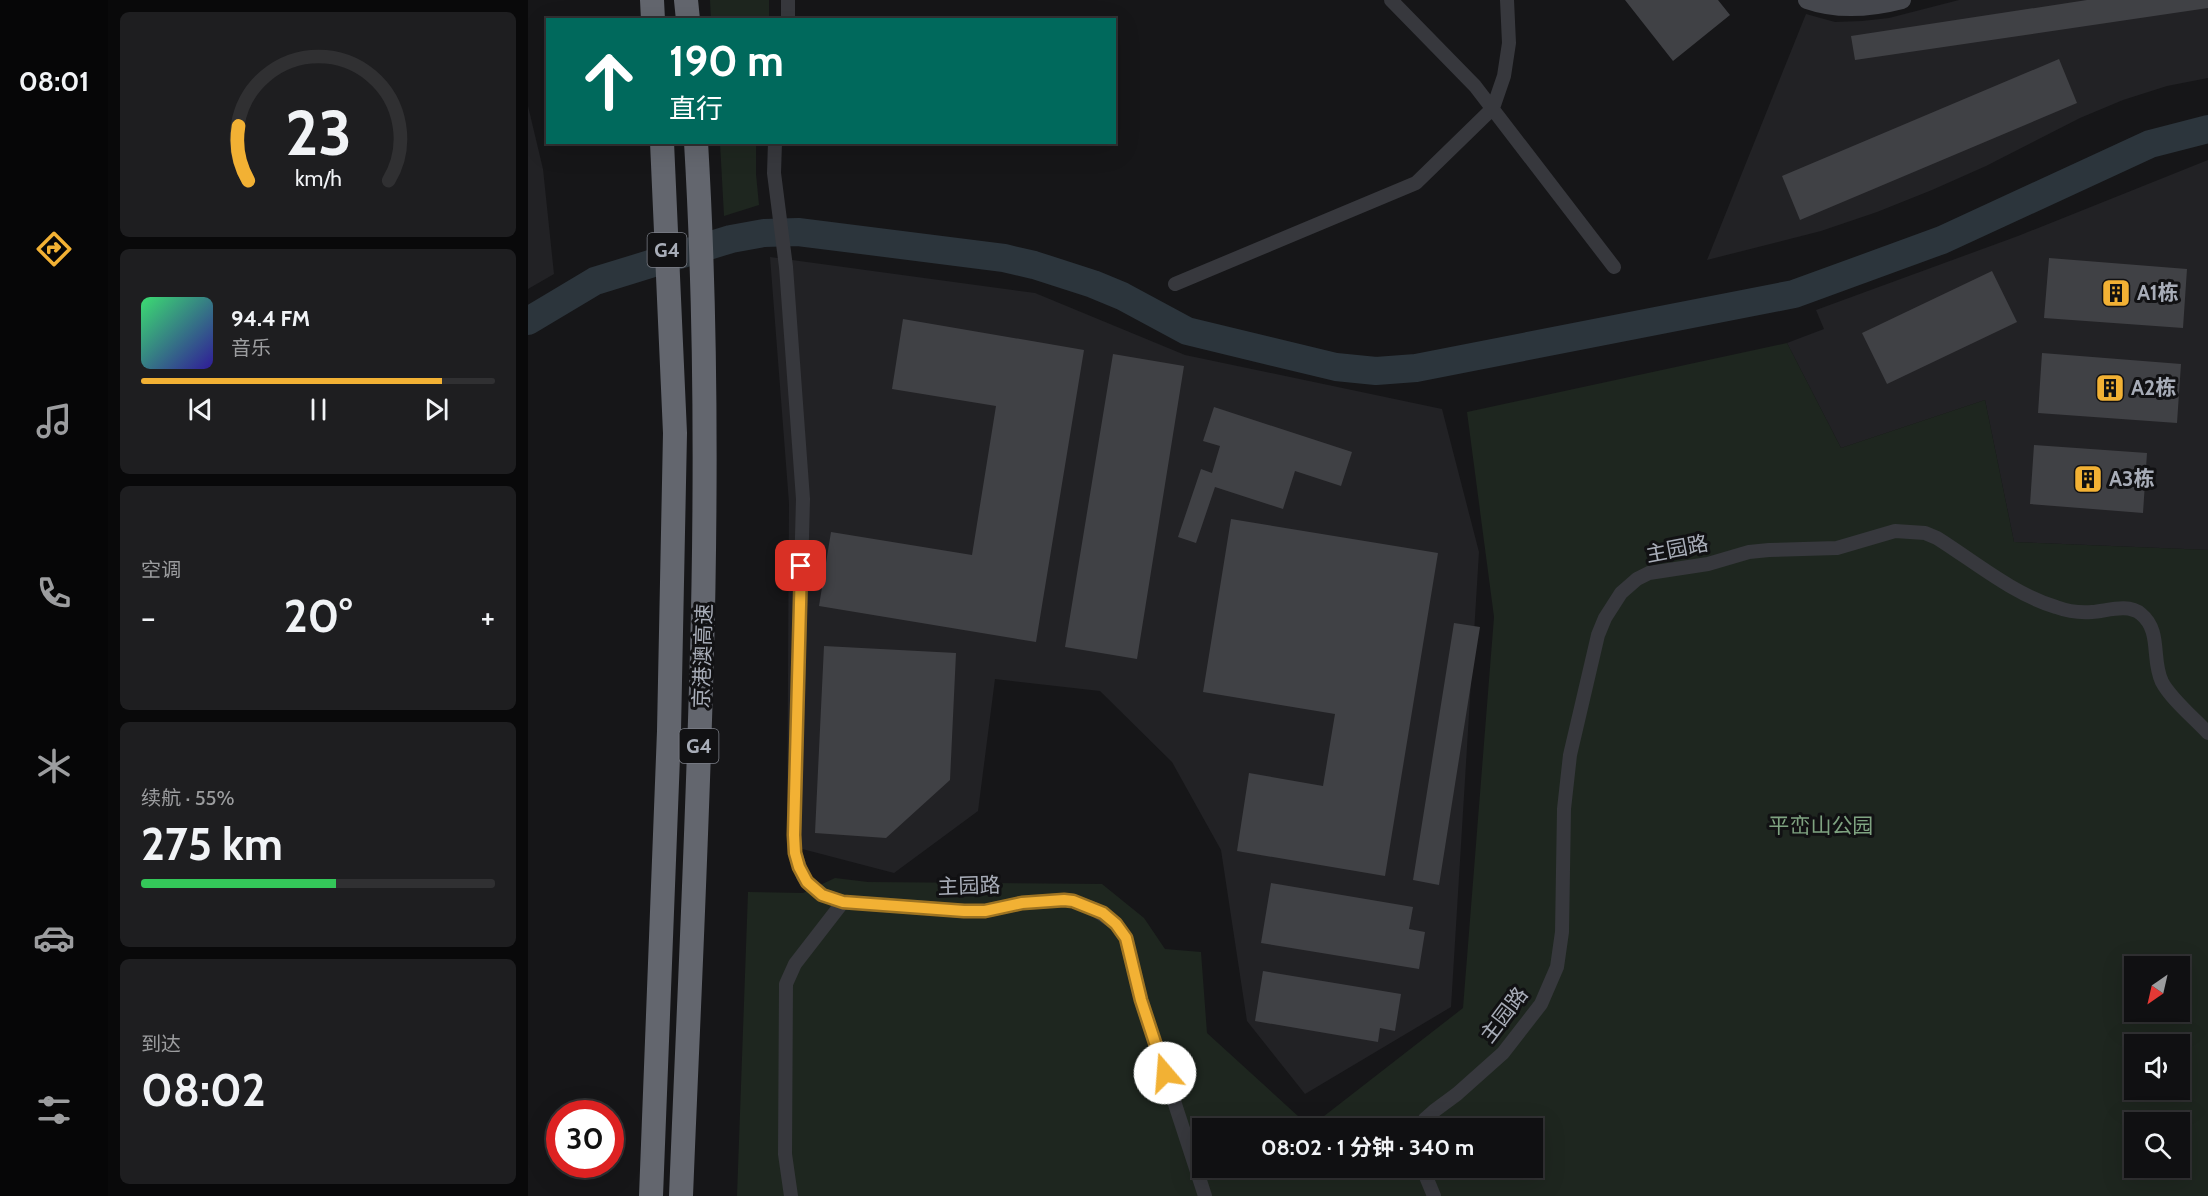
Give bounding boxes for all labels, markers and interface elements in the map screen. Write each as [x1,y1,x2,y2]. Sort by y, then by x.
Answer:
text: 190 m [669,35,784,87]
icon: ahead [570,42,648,120]
text: 08:01 [19,65,89,98]
text: 直行 [669,92,723,125]
text: 23 [285,96,351,172]
text: km/h [295,166,341,192]
icon: directions [33,228,75,270]
road number: G4 [648,233,686,267]
building icon: A1栋 [2100,277,2132,309]
place label: A1栋 [2137,280,2179,305]
text: 94.4 FM [231,305,310,332]
text: 音乐 [231,336,271,360]
building icon: A2栋 [2094,372,2126,404]
place label: A2栋 [2131,375,2176,400]
icon: previous [184,393,217,426]
icon: pause [302,393,335,426]
icon: next [420,393,453,426]
icon: music [33,400,75,442]
building icon: A3栋 [2072,463,2104,495]
place label: A3栋 [2109,466,2154,491]
street label: 主园路 [1644,530,1710,567]
pin [775,540,826,591]
icon: arrive [784,549,817,582]
text: 空调 [141,558,181,582]
icon: phone [33,572,75,614]
text: 20° [284,589,352,643]
text: − [141,597,156,637]
text: + [480,597,495,637]
street label: 京港澳高速 [688,603,717,709]
road number: G4 [680,729,718,763]
icon: climate [33,745,75,787]
text: 续航 · 55% [141,786,234,810]
park label: 平峦山公园 [1769,813,1874,838]
text: 275 km [141,817,283,871]
street label: 主园路 [937,872,1001,899]
icon: car [33,917,75,959]
north arrow [2124,956,2190,1022]
map controls [2124,956,2190,1178]
street label: 主园路 [1475,982,1533,1047]
text: 到达 [141,1032,181,1056]
button: sound [2124,1034,2190,1100]
position arrow [1133,1041,1197,1105]
text: 08:02 [141,1063,266,1117]
icon: filters [33,1089,75,1131]
speed limit sign: 30 [546,1100,624,1178]
button: search [2124,1112,2190,1178]
text: 08:02 · 1 分钟 · 340 m [1261,1134,1474,1161]

